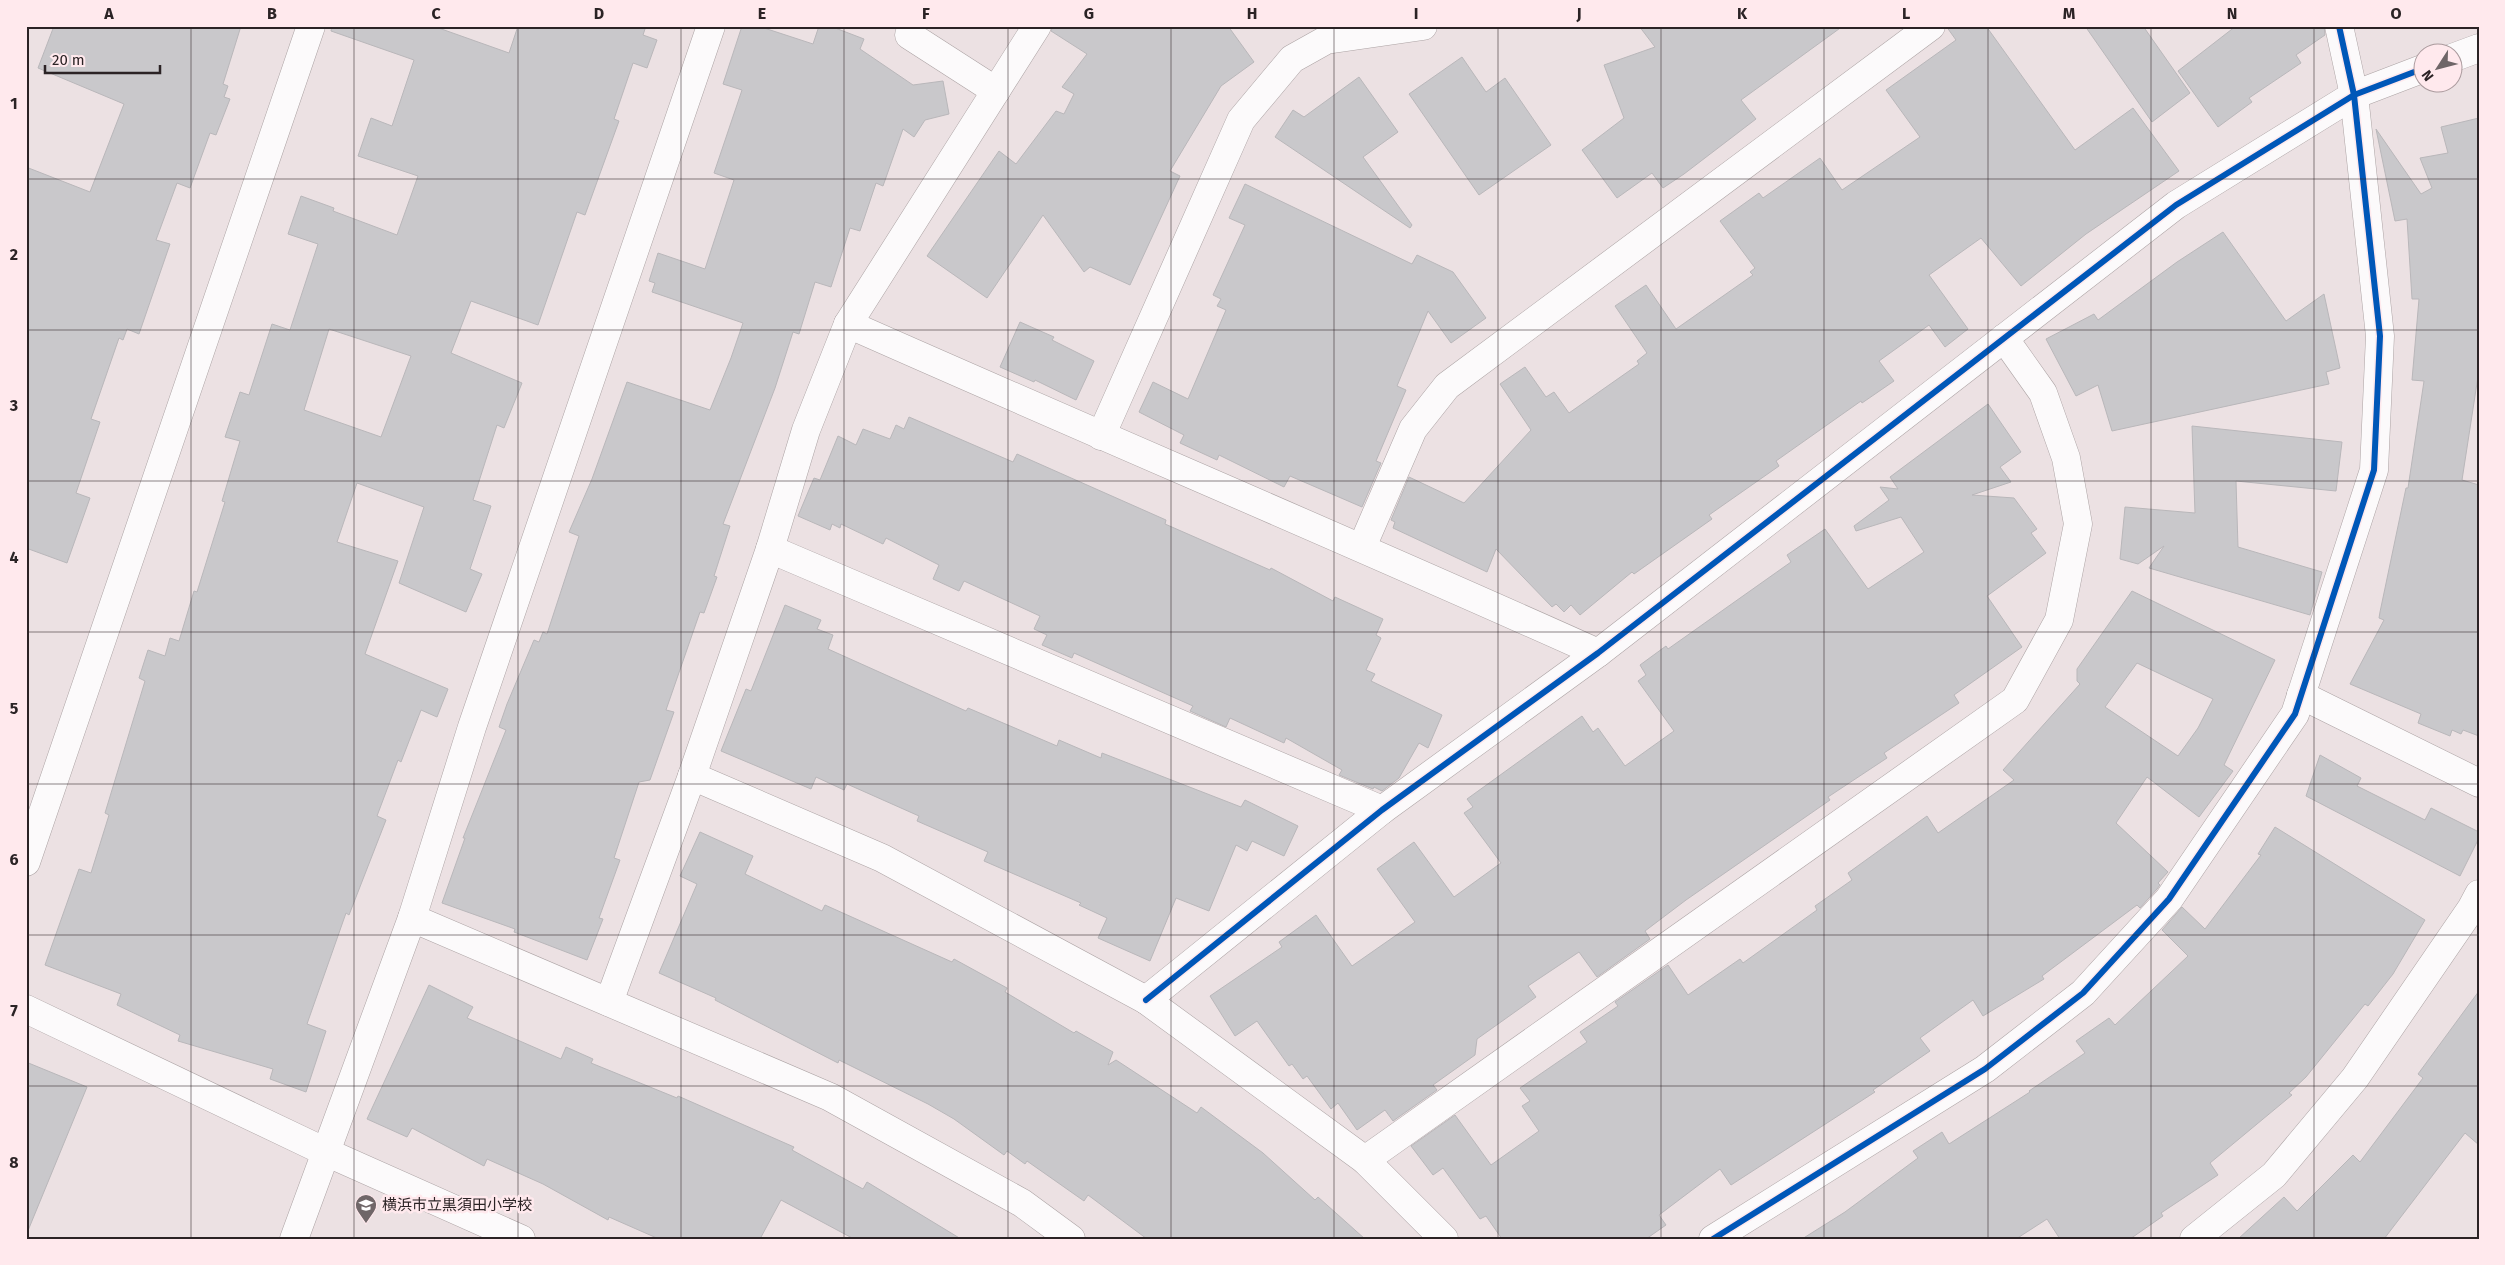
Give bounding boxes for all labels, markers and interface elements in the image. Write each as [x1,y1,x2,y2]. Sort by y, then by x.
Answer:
text: A [103,4,114,23]
text: B [267,4,277,23]
text: C [431,4,441,23]
text: D [594,4,604,23]
text: E [758,4,766,23]
text: F [922,4,930,23]
text: G [1084,4,1094,23]
text: H [1247,4,1257,23]
text: I [1414,4,1418,23]
text: J [1575,4,1582,23]
text: K [1737,4,1748,23]
text: L [1902,4,1910,23]
text: M [2063,4,2076,23]
text: N [2227,4,2237,23]
text: O [2390,4,2402,23]
scale bar [45,42,160,74]
north arrow [2412,42,2462,92]
text: 20 m [52,51,85,69]
text: N [2418,67,2437,84]
text: 1 [10,94,18,113]
text: 2 [10,245,18,264]
text: 3 [9,396,18,415]
text: 4 [9,548,19,567]
text: 5 [10,699,19,718]
text: 6 [9,850,19,869]
text: 7 [10,1001,18,1020]
text: 8 [9,1153,19,1172]
school or university icon: 横浜市立黒須田小学校 [354,1193,378,1224]
place label: 横浜市立黒須田小学校 [382,1196,532,1214]

